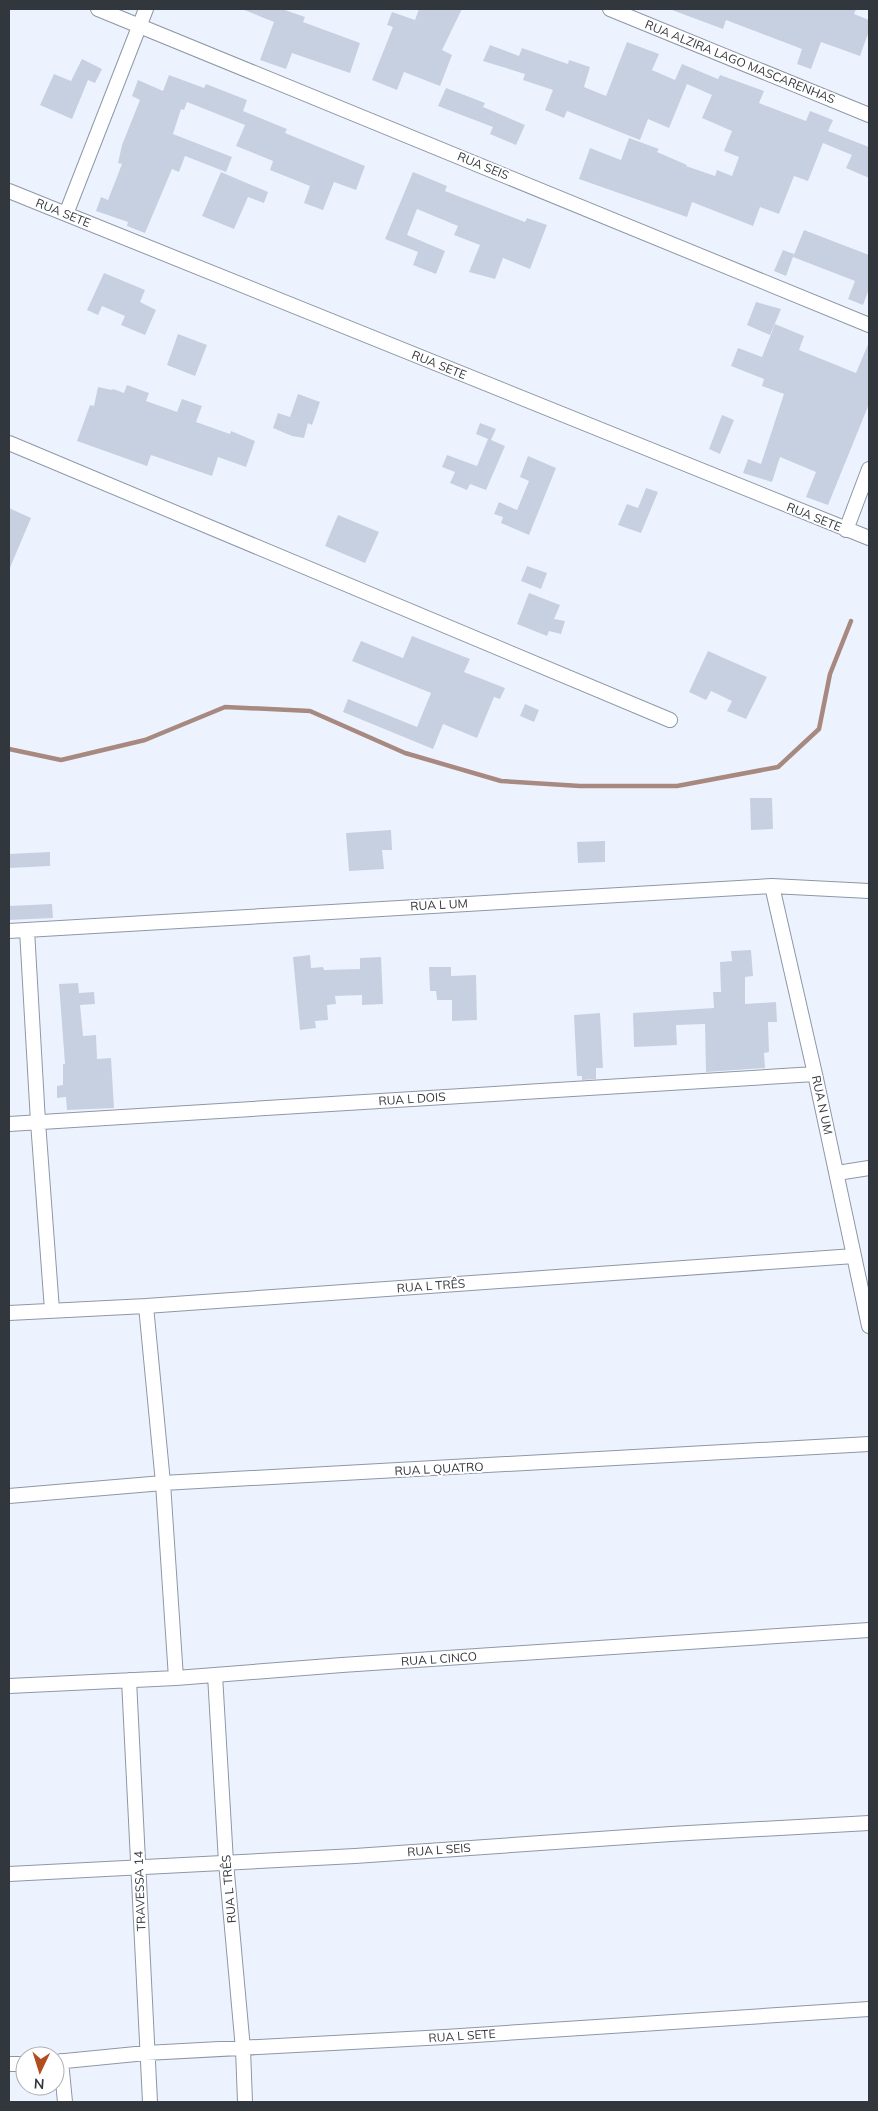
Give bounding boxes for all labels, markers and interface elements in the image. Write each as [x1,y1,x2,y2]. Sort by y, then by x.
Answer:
street label: RUA ALZIRA LAGO MASCARENHAS [643,16,838,107]
street label: RUA SEIS [455,148,511,183]
street label: RUA SETE [34,195,93,230]
street label: RUA SETE [410,347,469,382]
street label: RUA SETE [785,499,844,534]
street label: RUA L UM [410,896,468,913]
street label: RUA N UM [809,1074,836,1136]
street label: RUA L DOIS [378,1089,446,1108]
street label: RUA L TRÊS [396,1276,466,1295]
street label: RUA L QUATRO [394,1459,484,1478]
street label: RUA L CINCO [400,1648,477,1669]
street label: RUA L SEIS [407,1840,471,1859]
street label: TRAVESSA 14 [131,1851,148,1931]
street label: RUA L TRÊS [218,1854,239,1924]
street label: RUA L SETE [428,2026,496,2045]
north arrow [15,2046,65,2096]
text: N [33,2075,45,2093]

